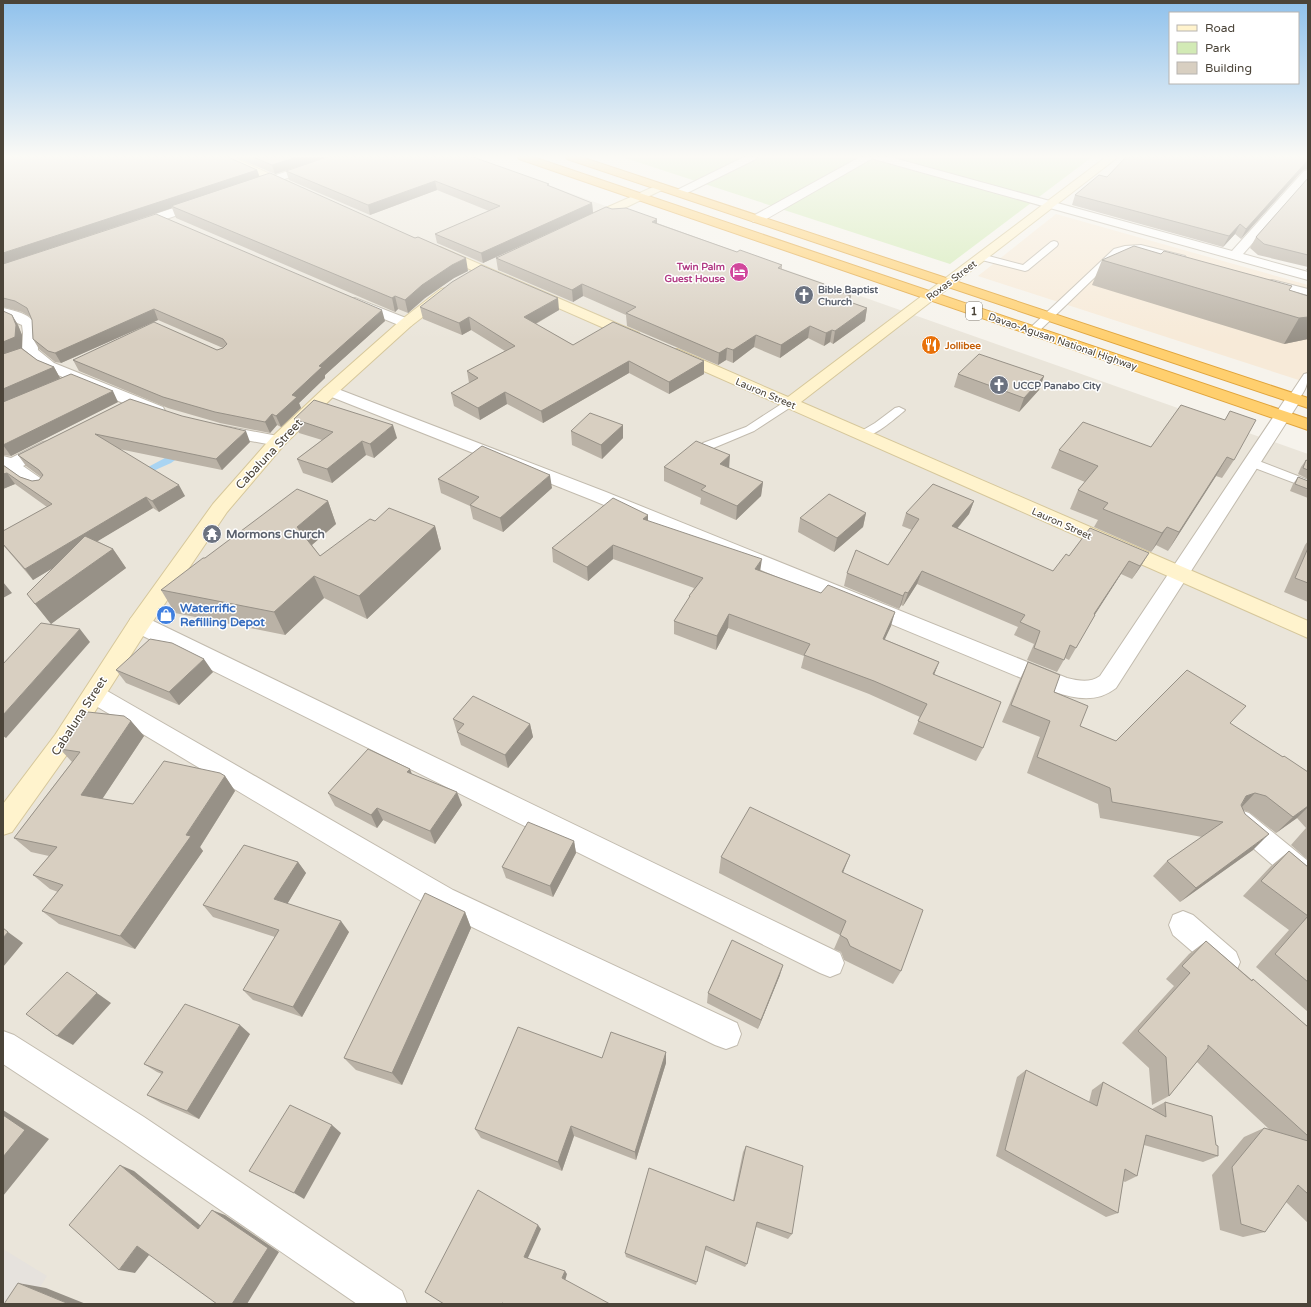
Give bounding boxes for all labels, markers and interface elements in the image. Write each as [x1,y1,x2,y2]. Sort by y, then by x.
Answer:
legend [1169,12,1299,84]
text: Road [1205,21,1235,35]
text: Park [1205,41,1231,55]
text: Building [1205,61,1252,75]
street label: Roxas Street [924,258,979,304]
place label: Twin Palm Guest House [664,261,725,285]
hotel icon: Twin Palm Guest House [728,261,750,283]
church icon: Bible Baptist Church [793,284,815,306]
place label: Bible Baptist Church [818,284,878,308]
road number: 1 [966,302,982,320]
street label: Davao-Agusan National Highway [987,311,1139,373]
restaurant icon: Jollibee [920,334,942,356]
place label: Jollibee [944,340,981,352]
church icon: UCCP Panabo City [988,374,1010,396]
street label: Lauron Street [734,376,798,412]
place label: UCCP Panabo City [1013,380,1102,392]
street label: Cabaluna Street [233,416,305,492]
street label: Lauron Street [1030,505,1094,543]
temple icon: Mormons Church [201,523,223,545]
place label: Mormons Church [226,527,325,541]
place label: Waterrific Refilling Depot [180,601,265,630]
shop icon: Waterrific Refilling Depot [155,604,177,626]
street label: Cabaluna Street [48,674,110,758]

